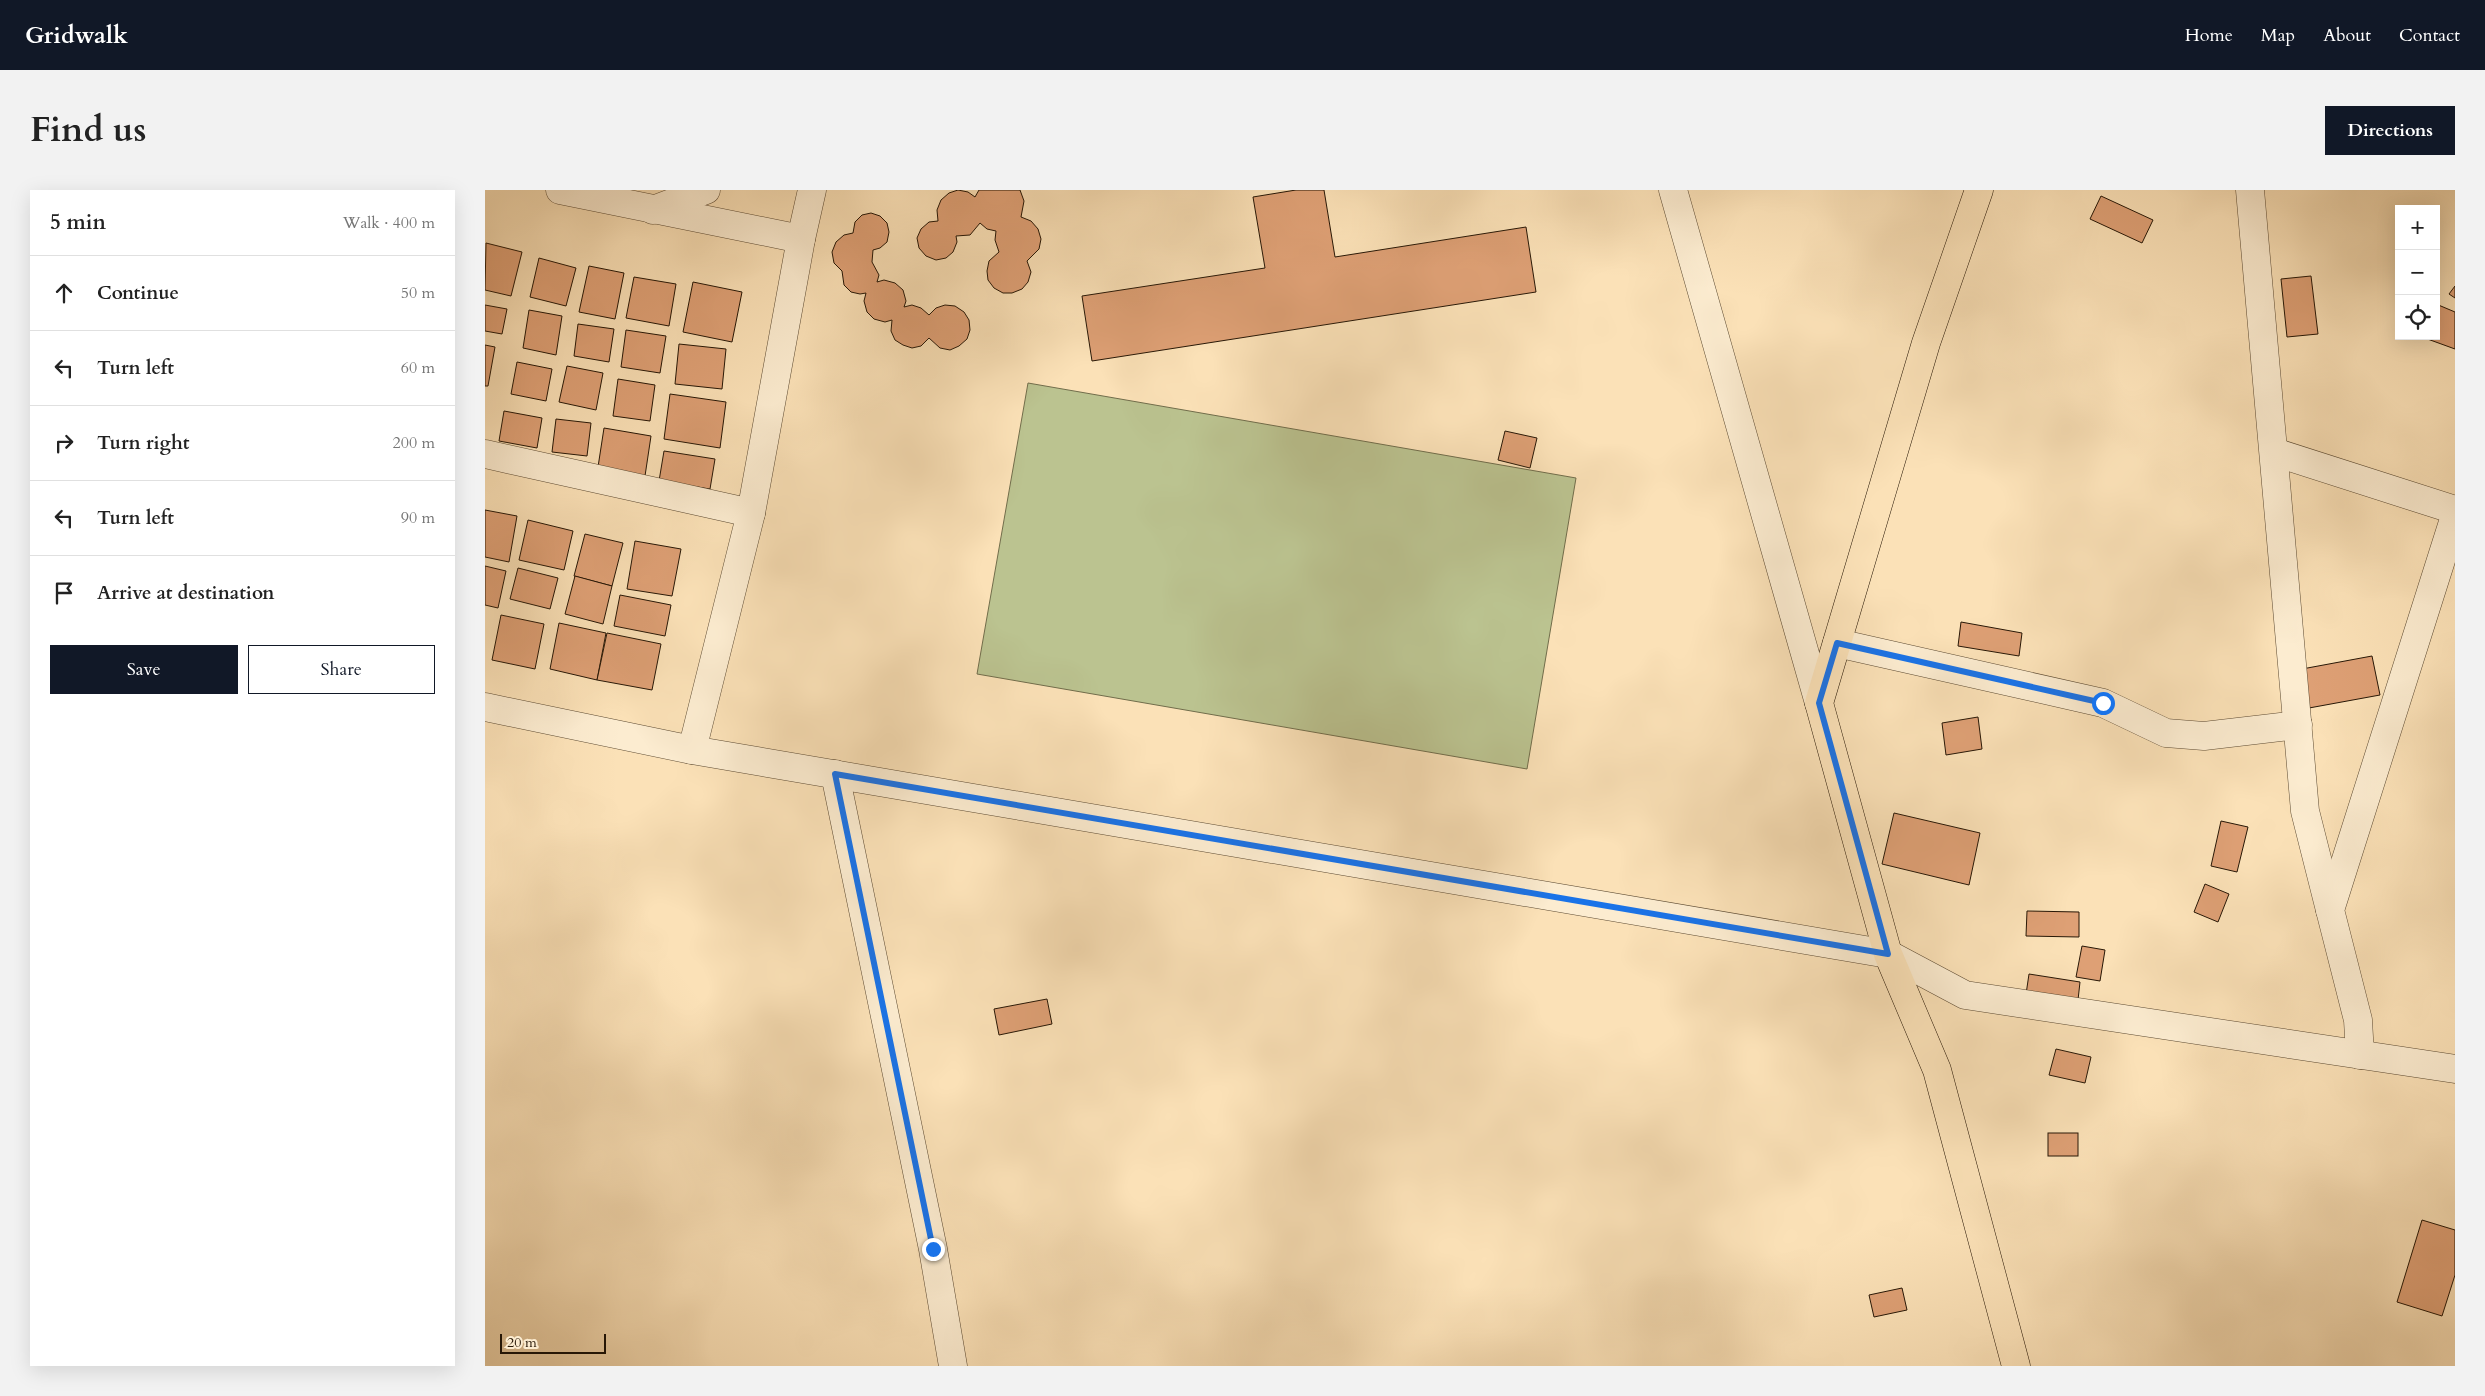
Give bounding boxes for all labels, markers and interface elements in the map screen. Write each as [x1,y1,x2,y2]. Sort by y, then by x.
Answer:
text: Gridwalk [25,19,128,52]
text: Home [2185,23,2233,48]
text: Map [2261,23,2295,48]
text: About [2323,23,2371,48]
text: Contact [2399,23,2460,48]
text: Find us [30,106,146,154]
button: Directions [2325,106,2455,155]
map controls [2395,205,2440,340]
button: + [2395,205,2440,250]
text: 5 min [50,208,106,237]
text: Walk · 400 m [343,212,435,234]
button: − [2395,250,2440,295]
icon: ahead [50,279,78,307]
text: Continue [97,280,179,306]
text: 50 m [401,282,435,304]
button: locate [2395,295,2440,340]
icon: left [50,354,78,382]
text: Turn left [97,355,174,381]
text: 60 m [401,357,435,379]
icon: right [50,429,78,457]
text: Turn right [97,430,189,456]
text: 200 m [393,432,435,454]
icon: left [50,504,78,532]
text: Turn left [97,505,174,531]
text: 90 m [401,507,435,529]
icon: arrive [50,579,78,607]
text: Arrive at destination [97,580,274,606]
button: Save [50,645,238,694]
button: Share [248,645,435,694]
route start [2092,692,2115,715]
route end [922,1238,945,1261]
scale bar [500,1331,606,1354]
text: 20 m [507,1333,537,1352]

